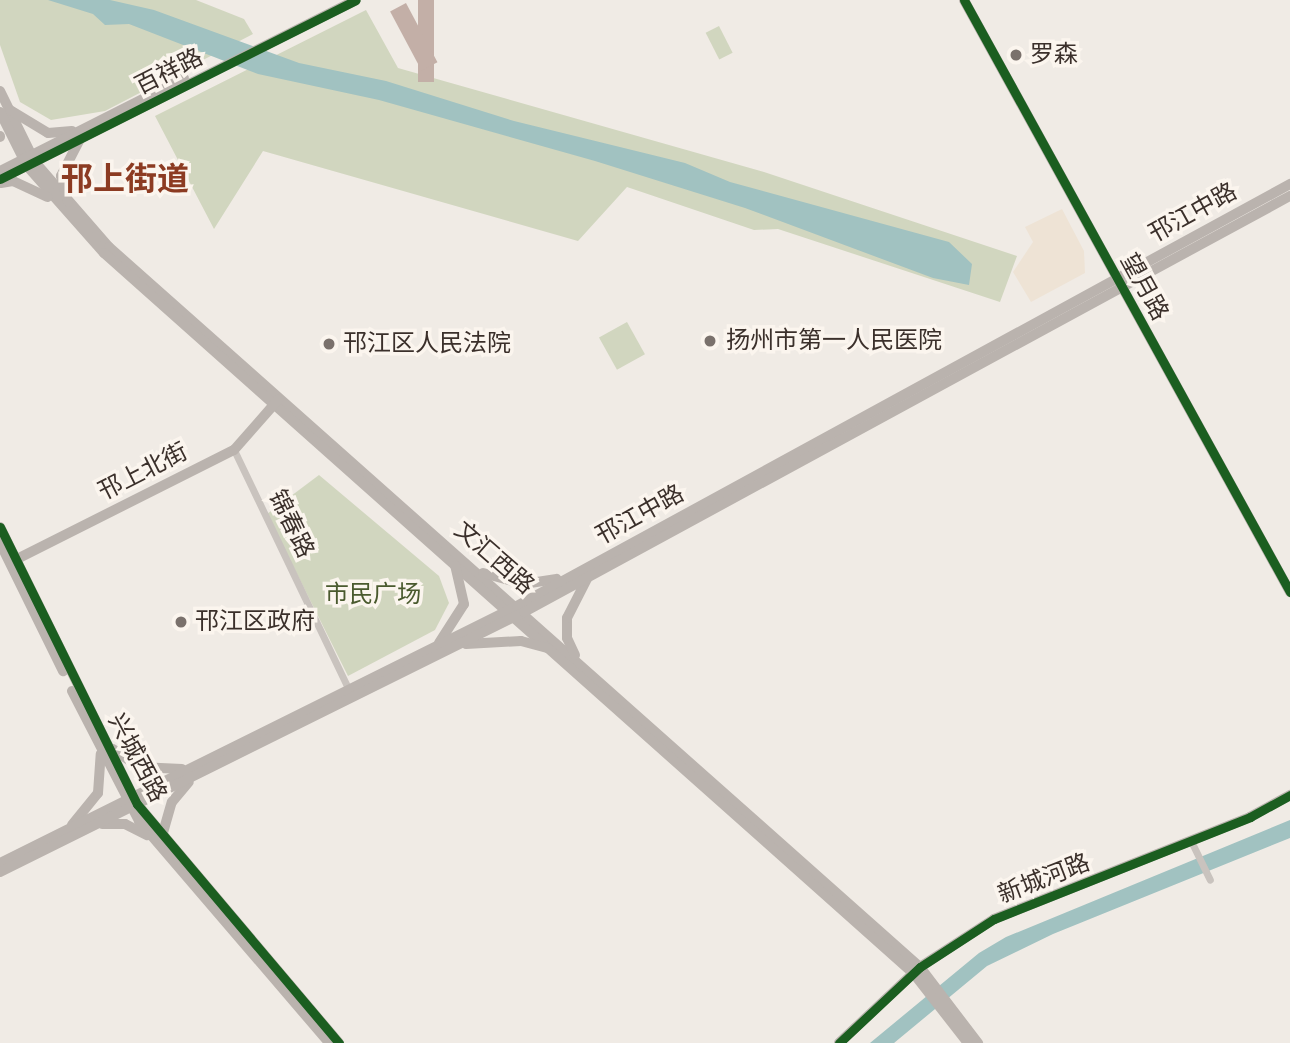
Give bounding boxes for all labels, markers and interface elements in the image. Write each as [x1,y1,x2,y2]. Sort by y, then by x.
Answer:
place label: 罗森 [1030,41,1078,69]
street label: 百祥路 [130,43,208,101]
marker: 罗森 [1008,47,1024,63]
district label: 邗上街道 [61,161,189,199]
street label: 邗江中路 [1144,177,1242,249]
street label: 望月路 [1114,249,1174,325]
place label: 扬州市第一人民医院 [726,327,942,355]
place label: 邗江区人民法院 [343,330,511,358]
marker: 扬州市第一人民医院 [700,331,720,351]
marker: 邗江区人民法院 [321,336,337,352]
street label: 邗上北街 [94,437,192,507]
street label: 邗江中路 [591,479,689,551]
street label: 锦春路 [262,485,320,563]
street label: 文汇西路 [448,516,540,600]
park label: 市民广场 [325,581,421,609]
place label: 邗江区政府 [195,608,315,636]
marker: 邗江区政府 [173,614,189,630]
street label: 兴城西路 [102,709,172,807]
street label: 新城河路 [994,848,1094,910]

